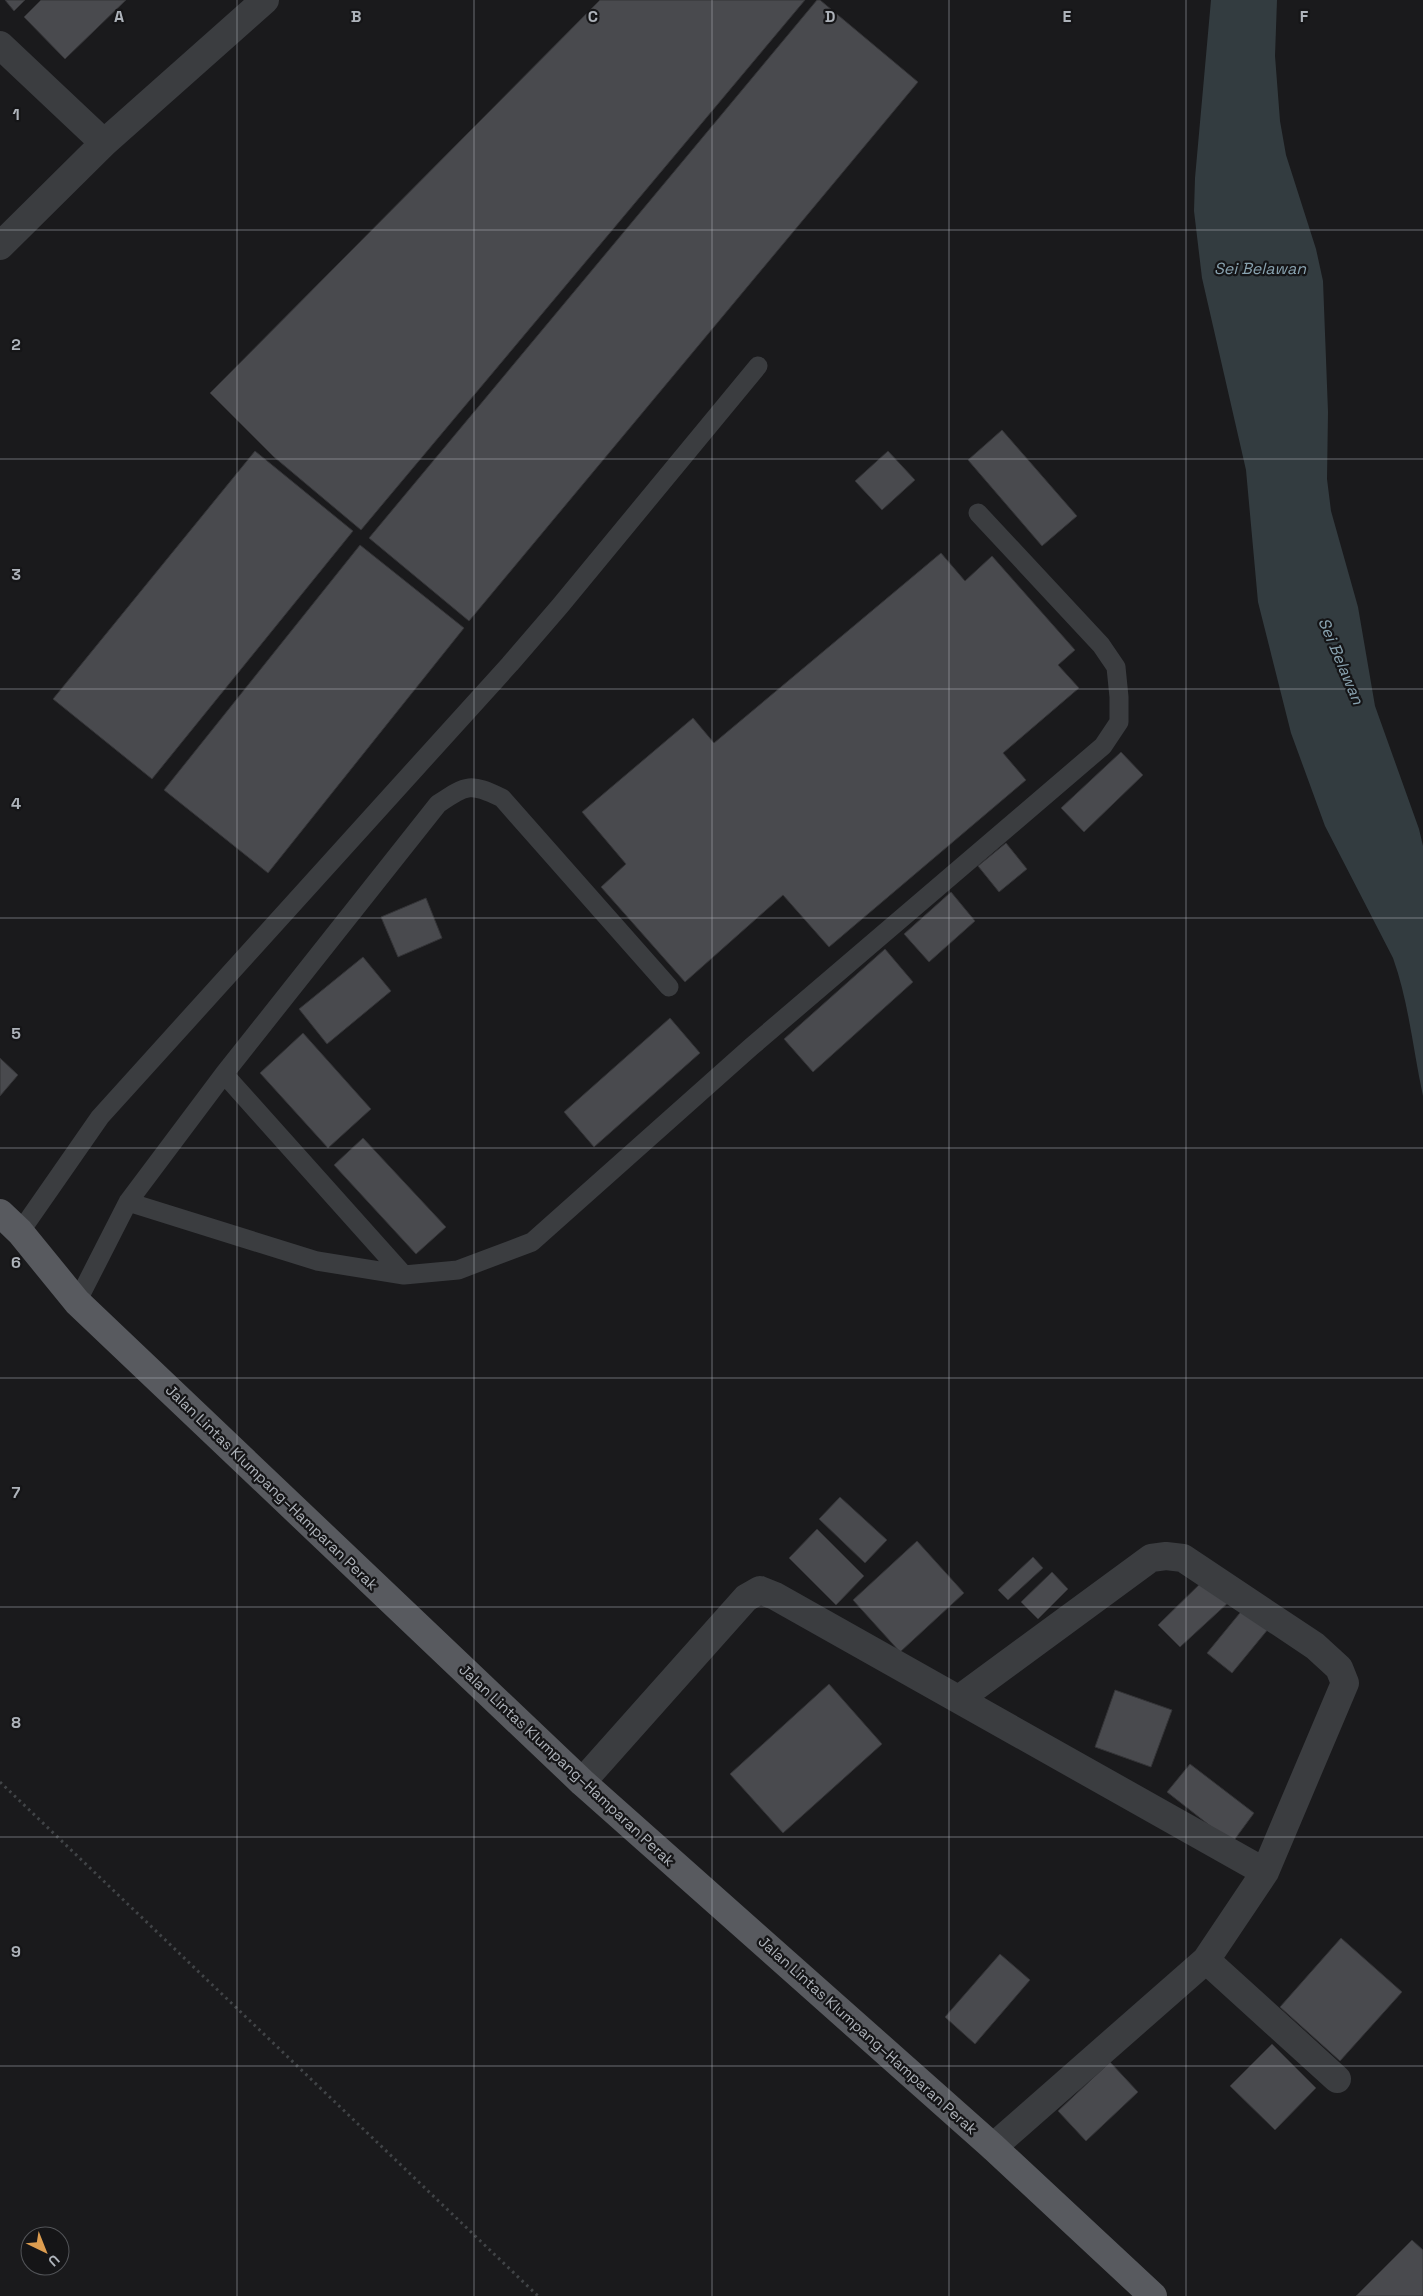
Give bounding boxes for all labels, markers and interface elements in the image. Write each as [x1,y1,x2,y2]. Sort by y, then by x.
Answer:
text: A [114,6,124,27]
text: B [351,6,361,27]
text: C [588,6,598,27]
text: D [825,6,835,27]
text: E [1063,6,1072,27]
text: F [1300,6,1309,27]
text: 1 [12,104,20,125]
water label: Sei Belawan [1214,258,1307,279]
text: 2 [11,334,21,355]
text: 3 [11,564,21,585]
water label: Sei Belawan [1313,615,1369,709]
text: 4 [11,793,21,814]
text: 5 [11,1023,21,1044]
text: 6 [11,1252,21,1273]
street label: Jalan Lintas Klumpang–Hamparan Perak [162,1380,382,1594]
text: 7 [12,1482,21,1503]
street label: Jalan Lintas Klumpang–Hamparan Perak [455,1660,679,1870]
text: 8 [11,1712,21,1733]
street label: Jalan Lintas Klumpang–Hamparan Perak [755,1932,981,2138]
text: 9 [11,1941,21,1962]
north arrow [20,2226,70,2276]
text: U [44,2251,63,2270]

